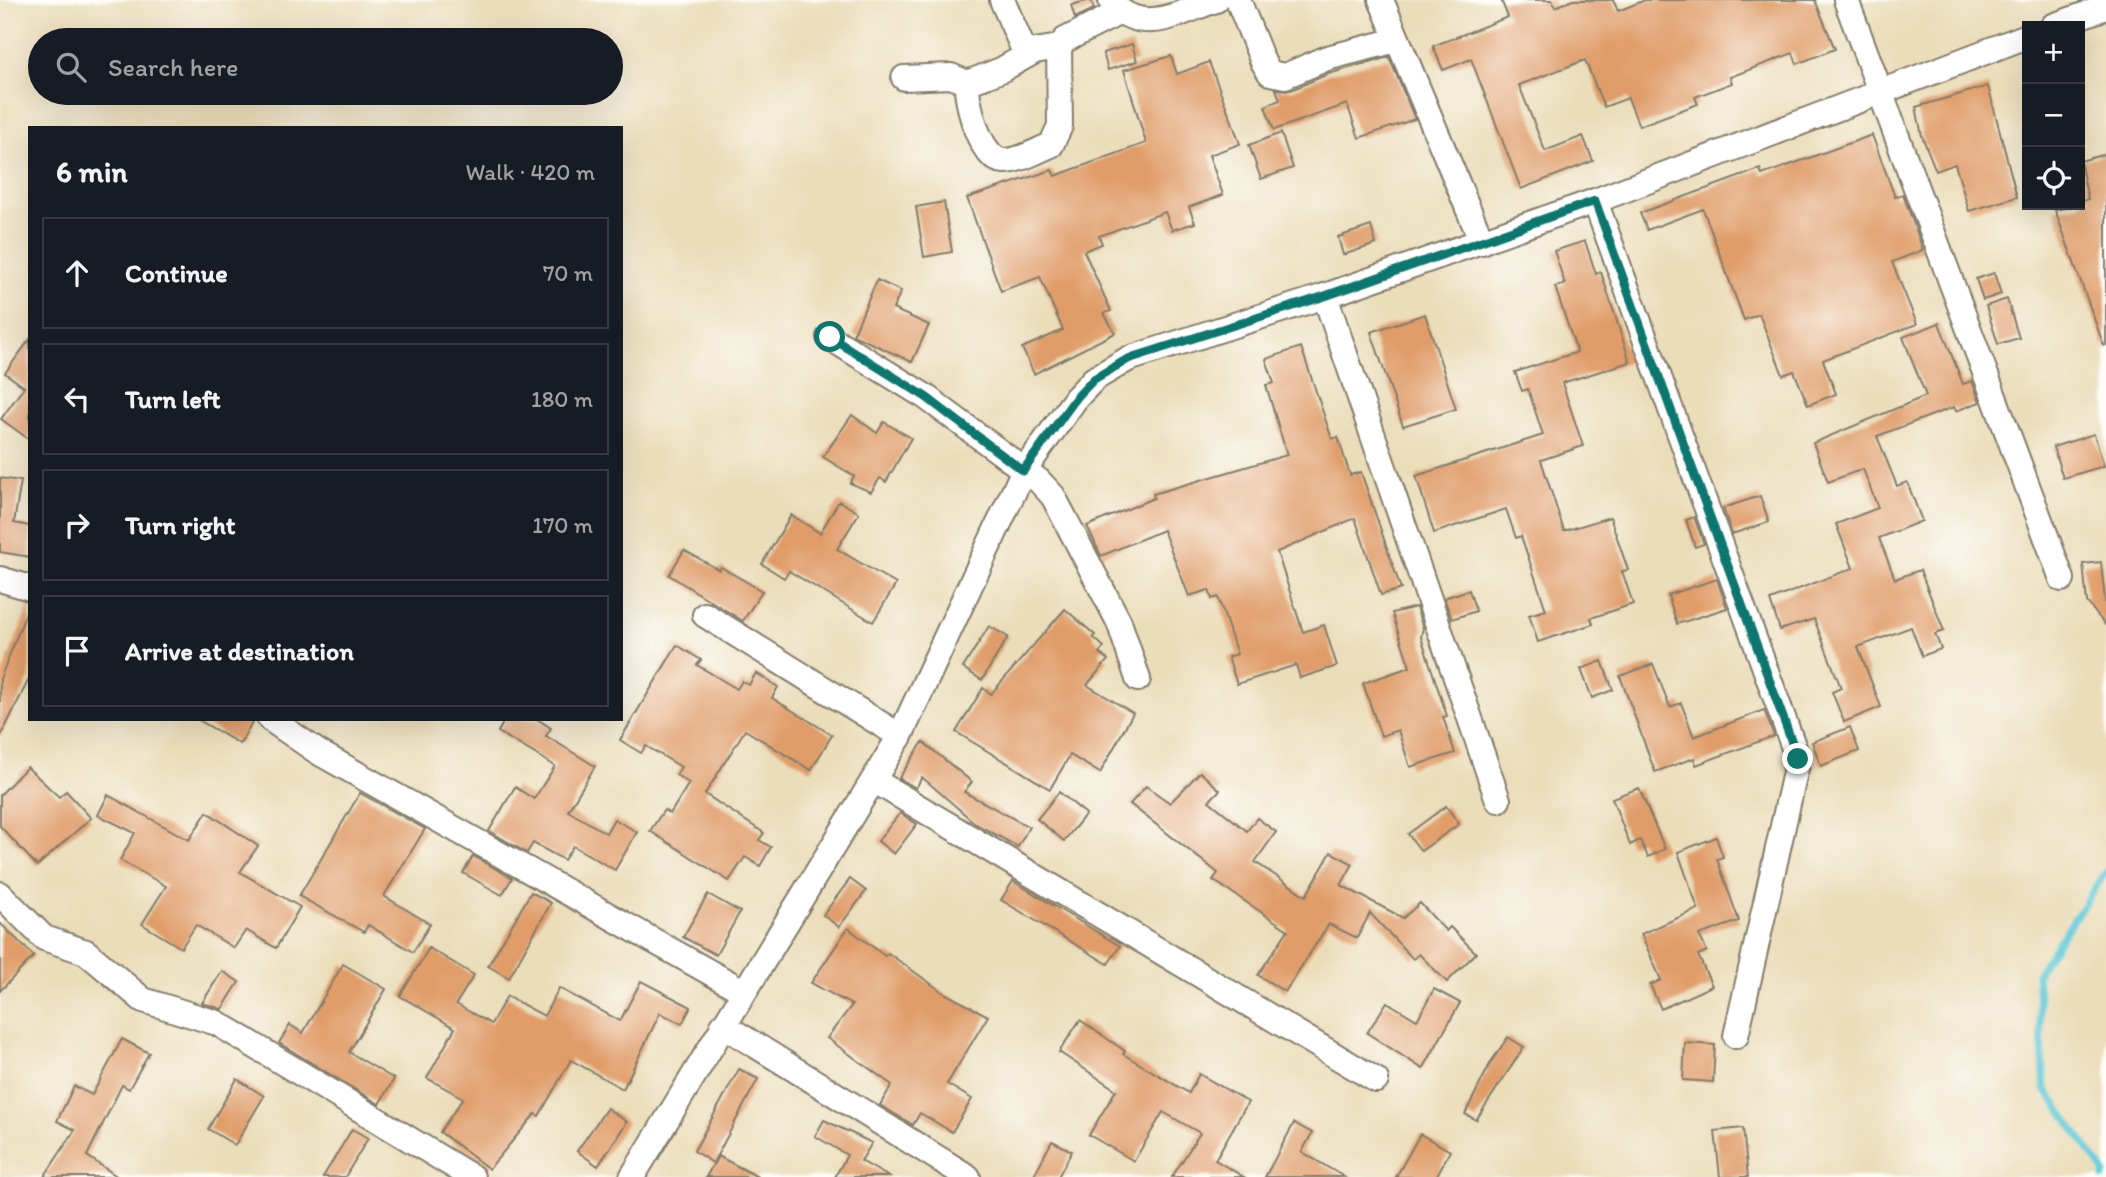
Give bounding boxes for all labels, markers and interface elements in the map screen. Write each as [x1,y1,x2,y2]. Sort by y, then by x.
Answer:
map controls [2022,21,2085,210]
button: + [2022,21,2085,84]
search box [28,28,623,105]
icon: search [52,48,90,86]
text: Search here [108,51,238,83]
button: − [2022,84,2085,147]
button: locate [2022,147,2085,210]
text: 6 min [56,153,128,190]
text: Walk · 420 m [465,158,595,186]
icon: ahead [58,254,96,292]
text: Continue [125,257,228,289]
text: 70 m [543,259,593,287]
route start [814,321,845,352]
icon: left [58,380,96,418]
text: Turn left [125,383,221,415]
text: 180 m [531,385,593,413]
icon: right [58,506,96,544]
text: Turn right [125,509,236,541]
text: 170 m [532,511,593,539]
icon: arrive [58,632,96,670]
text: Arrive at destination [125,635,354,667]
route end [1782,743,1813,774]

